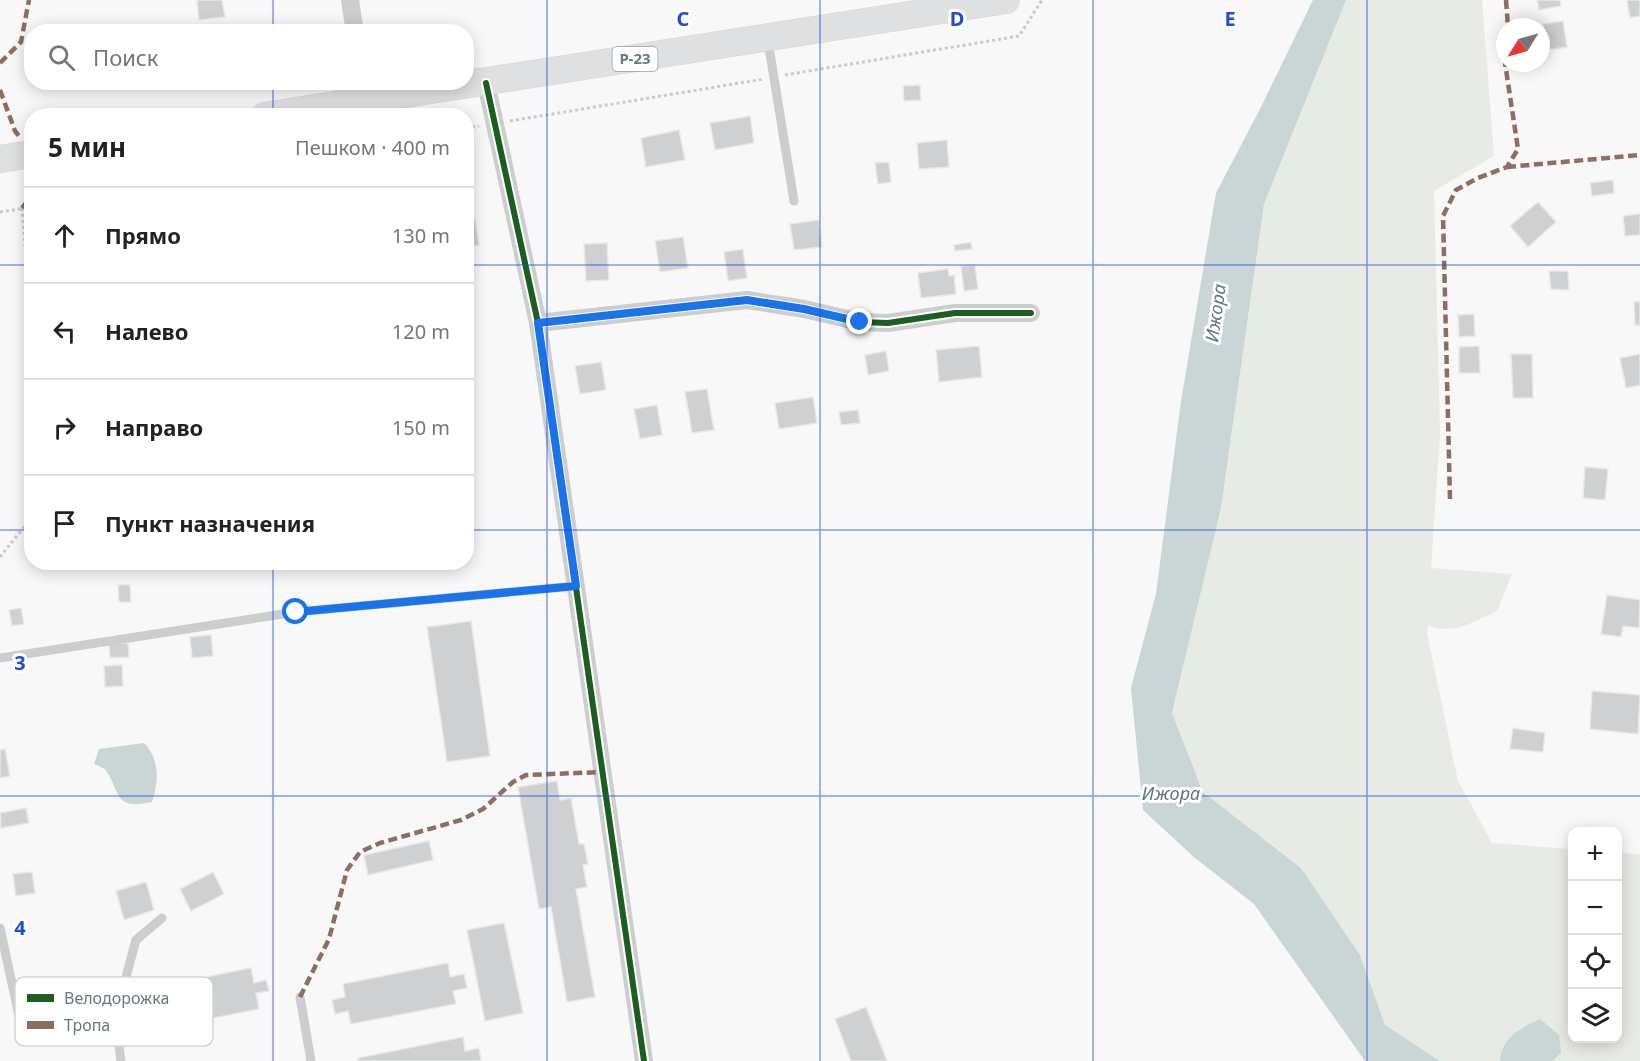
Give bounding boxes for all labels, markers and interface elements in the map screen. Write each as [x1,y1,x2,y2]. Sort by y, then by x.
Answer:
text: C [677,5,690,32]
text: D [950,5,964,32]
text: E [1224,5,1236,32]
north arrow [1496,18,1550,72]
search box [24,24,474,90]
icon: search [45,41,78,74]
text: Поиск [93,42,158,72]
road number: Р-23 [612,47,658,71]
text: 5 мин [48,129,126,165]
text: Пешком · 400 m [295,134,450,161]
icon: ahead [48,219,81,252]
text: Прямо [105,220,181,250]
text: 130 m [392,222,450,249]
water label: Ижора [1199,282,1231,343]
route end [846,308,872,334]
icon: left [48,315,81,348]
text: Налево [105,316,188,346]
text: 120 m [392,318,450,345]
icon: right [48,411,81,444]
text: Направо [105,412,203,442]
text: 150 m [392,414,450,441]
icon: arrive [48,507,81,540]
text: Пункт назначения [105,508,315,538]
route start [282,598,308,624]
text: 3 [14,649,26,676]
water label: Ижора [1142,781,1200,805]
map controls [1568,827,1622,1043]
button: + [1568,827,1622,881]
button: − [1568,881,1622,935]
text: 4 [14,914,26,941]
button: locate [1568,935,1622,989]
legend [15,977,213,1046]
text: Велодорожка [64,987,169,1009]
button: layers [1568,989,1622,1043]
text: Тропа [64,1014,110,1036]

